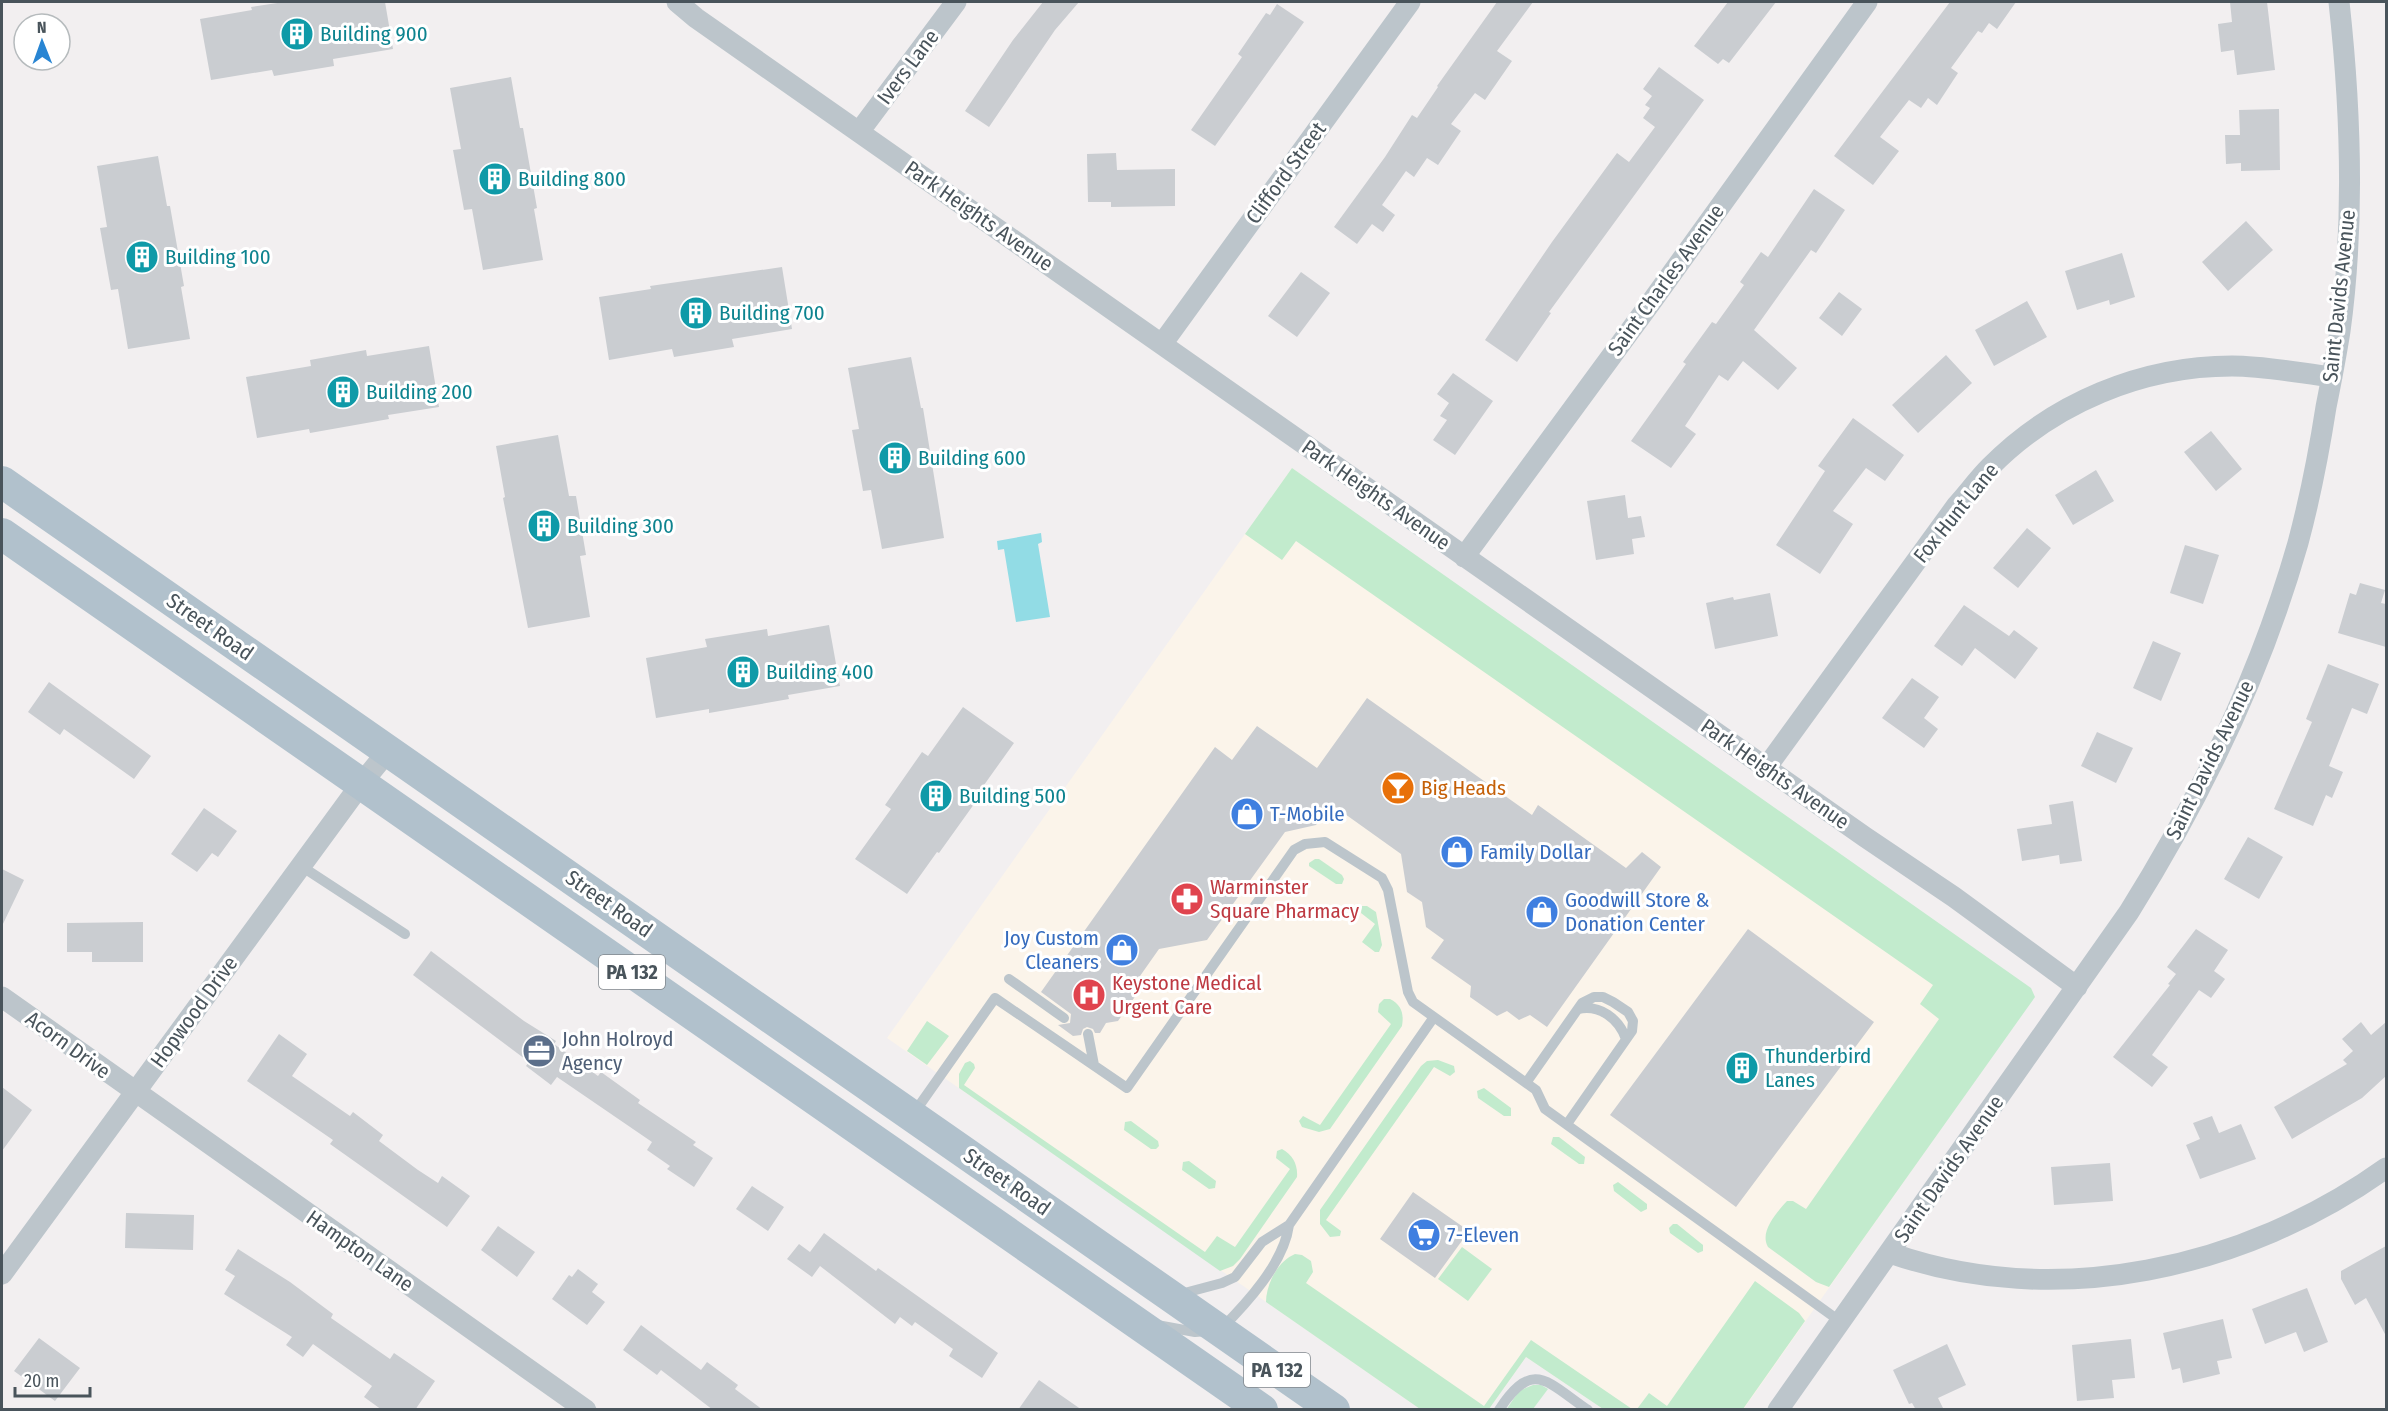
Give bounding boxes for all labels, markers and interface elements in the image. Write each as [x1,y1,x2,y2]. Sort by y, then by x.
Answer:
north arrow [12,12,72,72]
building icon: Building 900 [279,16,315,52]
text: N [37,18,47,37]
place label: Building 900 [320,21,428,47]
street label: Ivers Lane [871,24,945,110]
street label: Clifford Street [1240,117,1332,229]
street label: Park Heights Avenue [900,155,1058,277]
building icon: Building 800 [477,161,513,197]
place label: Building 800 [518,166,626,192]
street label: Saint Charles Avenue [1602,199,1730,361]
street label: Saint Davids Avenue [2317,208,2361,384]
building icon: Building 100 [124,239,160,275]
place label: Building 100 [165,244,271,270]
building icon: Building 700 [678,295,714,331]
place label: Building 700 [719,300,825,326]
building icon: Building 200 [325,374,361,410]
place label: Building 200 [366,379,473,405]
street label: Park Heights Avenue [1297,434,1455,556]
building icon: Building 600 [877,440,913,476]
place label: Building 600 [918,445,1026,471]
street label: Fox Hunt Lane [1908,458,2004,568]
building icon: Building 300 [526,508,562,544]
place label: Building 300 [567,513,674,539]
street label: Street Road [162,588,258,666]
building icon: Building 400 [725,654,761,690]
place label: Building 400 [766,659,874,685]
street label: Saint Davids Avenue [2160,676,2260,844]
street label: Park Heights Avenue [1696,713,1854,835]
bar icon: Big Heads [1380,770,1416,806]
place label: Big Heads [1421,775,1506,801]
building icon: Building 500 [918,778,954,814]
place label: Building 500 [959,783,1066,809]
shop icon: T-Mobile [1229,796,1265,832]
place label: T-Mobile [1270,801,1345,827]
shop icon: Family Dollar [1439,834,1475,870]
place label: Family Dollar [1480,839,1592,865]
street label: Street Road [561,865,657,943]
place label: Warminster Square Pharmacy [1210,874,1360,924]
pharmacy icon: Warminster Square Pharmacy [1169,881,1205,917]
place label: Goodwill Store & Donation Center [1565,887,1710,937]
shop icon: Goodwill Store & Donation Center [1524,894,1560,930]
place label: Joy Custom Cleaners [1004,925,1099,975]
shop icon: Joy Custom Cleaners [1104,932,1140,968]
street label: Hopwood Drive [145,951,243,1073]
road number: PA 132 [599,955,665,989]
place label: Keystone Medical Urgent Care [1112,970,1262,1020]
hospital icon: Keystone Medical Urgent Care [1071,977,1107,1013]
street label: Acorn Drive [21,1006,115,1084]
place label: John Holroyd Agency [562,1026,673,1076]
office icon: John Holroyd Agency [521,1033,557,1069]
place label: Thunderbird Lanes [1765,1043,1871,1093]
building icon: Thunderbird Lanes [1724,1050,1760,1086]
street label: Saint Davids Avenue [1889,1090,2009,1248]
street label: Street Road [959,1143,1055,1221]
street label: Hampton Lane [301,1205,419,1297]
supermarket icon: 7-Eleven [1406,1217,1442,1253]
place label: 7-Eleven [1447,1222,1519,1248]
road number: PA 132 [1244,1353,1310,1387]
scale bar [15,1360,90,1398]
text: 20 m [24,1370,59,1392]

